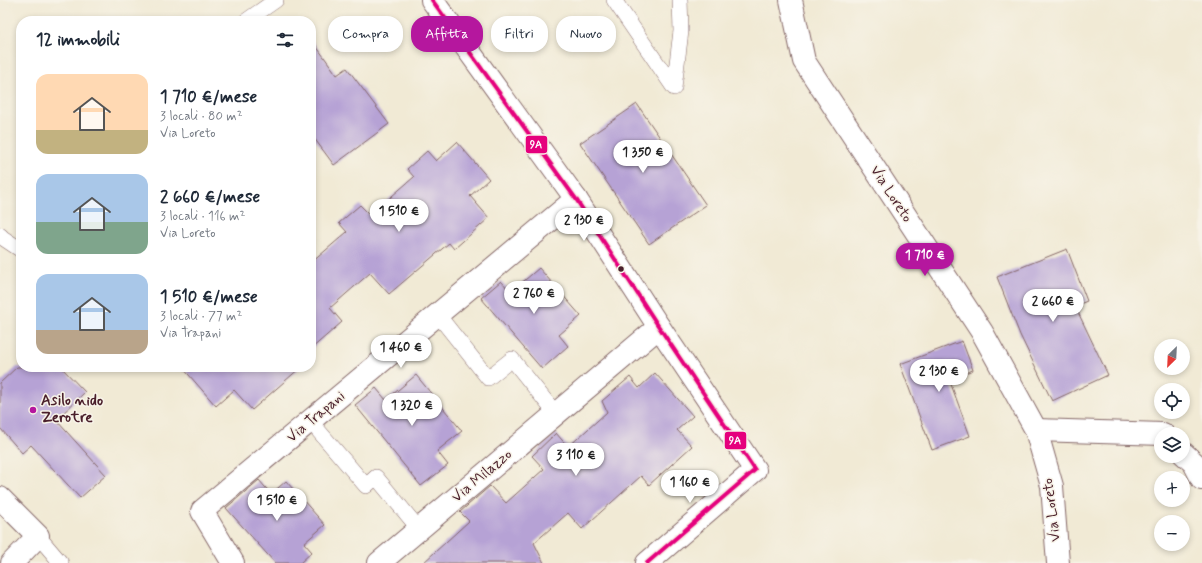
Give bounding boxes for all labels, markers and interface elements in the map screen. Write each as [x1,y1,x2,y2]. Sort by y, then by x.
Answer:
chip: Compra [328,16,403,52]
chip: Affitta [411,16,483,52]
chip: Filtri [491,16,548,52]
chip: Nuovo [556,16,616,52]
text: 12 immobili [36,29,120,51]
icon: filters [274,29,296,51]
text: 1 710 €/mese [160,86,257,108]
icon: home [68,90,116,138]
text: 3 locali · 80 m² [160,108,242,125]
text: Via Loreto [160,125,215,142]
line badge: 9A [525,135,548,154]
text: 9A [530,138,542,152]
pin: 1 350 € [606,140,680,174]
text: 1 350 € [622,144,664,161]
street label: Via Loreto [865,162,917,226]
text: 2 660 €/mese [160,186,260,208]
icon: home [68,190,116,238]
pin: 1 510 € [362,199,436,233]
text: 1 510 € [379,203,419,220]
text: 3 locali · 116 m² [160,208,245,225]
pin: 2 130 € [547,208,621,242]
text: 2 130 € [564,212,604,229]
text: Via Loreto [160,225,215,242]
pin: 1 710 € [888,243,962,277]
text: 1 710 € [905,247,945,264]
unlabelled marker [616,264,626,274]
pin: 2 760 € [497,281,571,315]
text: 2 760 € [513,285,555,302]
text: 1 510 €/mese [160,286,258,308]
pin: 2 660 € [1016,289,1090,323]
icon: home [68,290,116,338]
text: 2 660 € [1032,293,1074,310]
text: 3 locali · 77 m² [160,308,242,325]
text: Via Trapani [160,325,221,342]
pin: 1 460 € [364,335,438,369]
text: 1 460 € [380,339,422,356]
north arrow [1154,339,1190,375]
map controls [1154,339,1190,551]
pin: 2 130 € [902,359,976,393]
text: 2 130 € [919,363,959,380]
button: locate [1154,383,1190,419]
street label: Via Trapani [283,387,349,447]
place label: Asilo nido Zerotre [41,391,103,428]
pin: 1 320 € [375,393,449,427]
text: 1 320 € [391,397,433,414]
marker: Asilo nido Zerotre [28,405,38,415]
button: layers [1154,427,1190,463]
line badge: 9A [724,431,747,450]
text: 9A [729,434,741,448]
pin: 3 110 € [539,443,613,477]
street label: Via Milazzo [447,445,517,507]
text: 3 110 € [556,447,596,464]
pin: 1 160 € [653,470,727,504]
button: + [1154,471,1190,507]
text: 1 160 € [670,474,710,491]
street label: Via Loreto [1038,477,1066,543]
pin: 1 510 € [240,488,314,522]
text: 1 510 € [257,492,297,509]
button: − [1154,515,1190,551]

